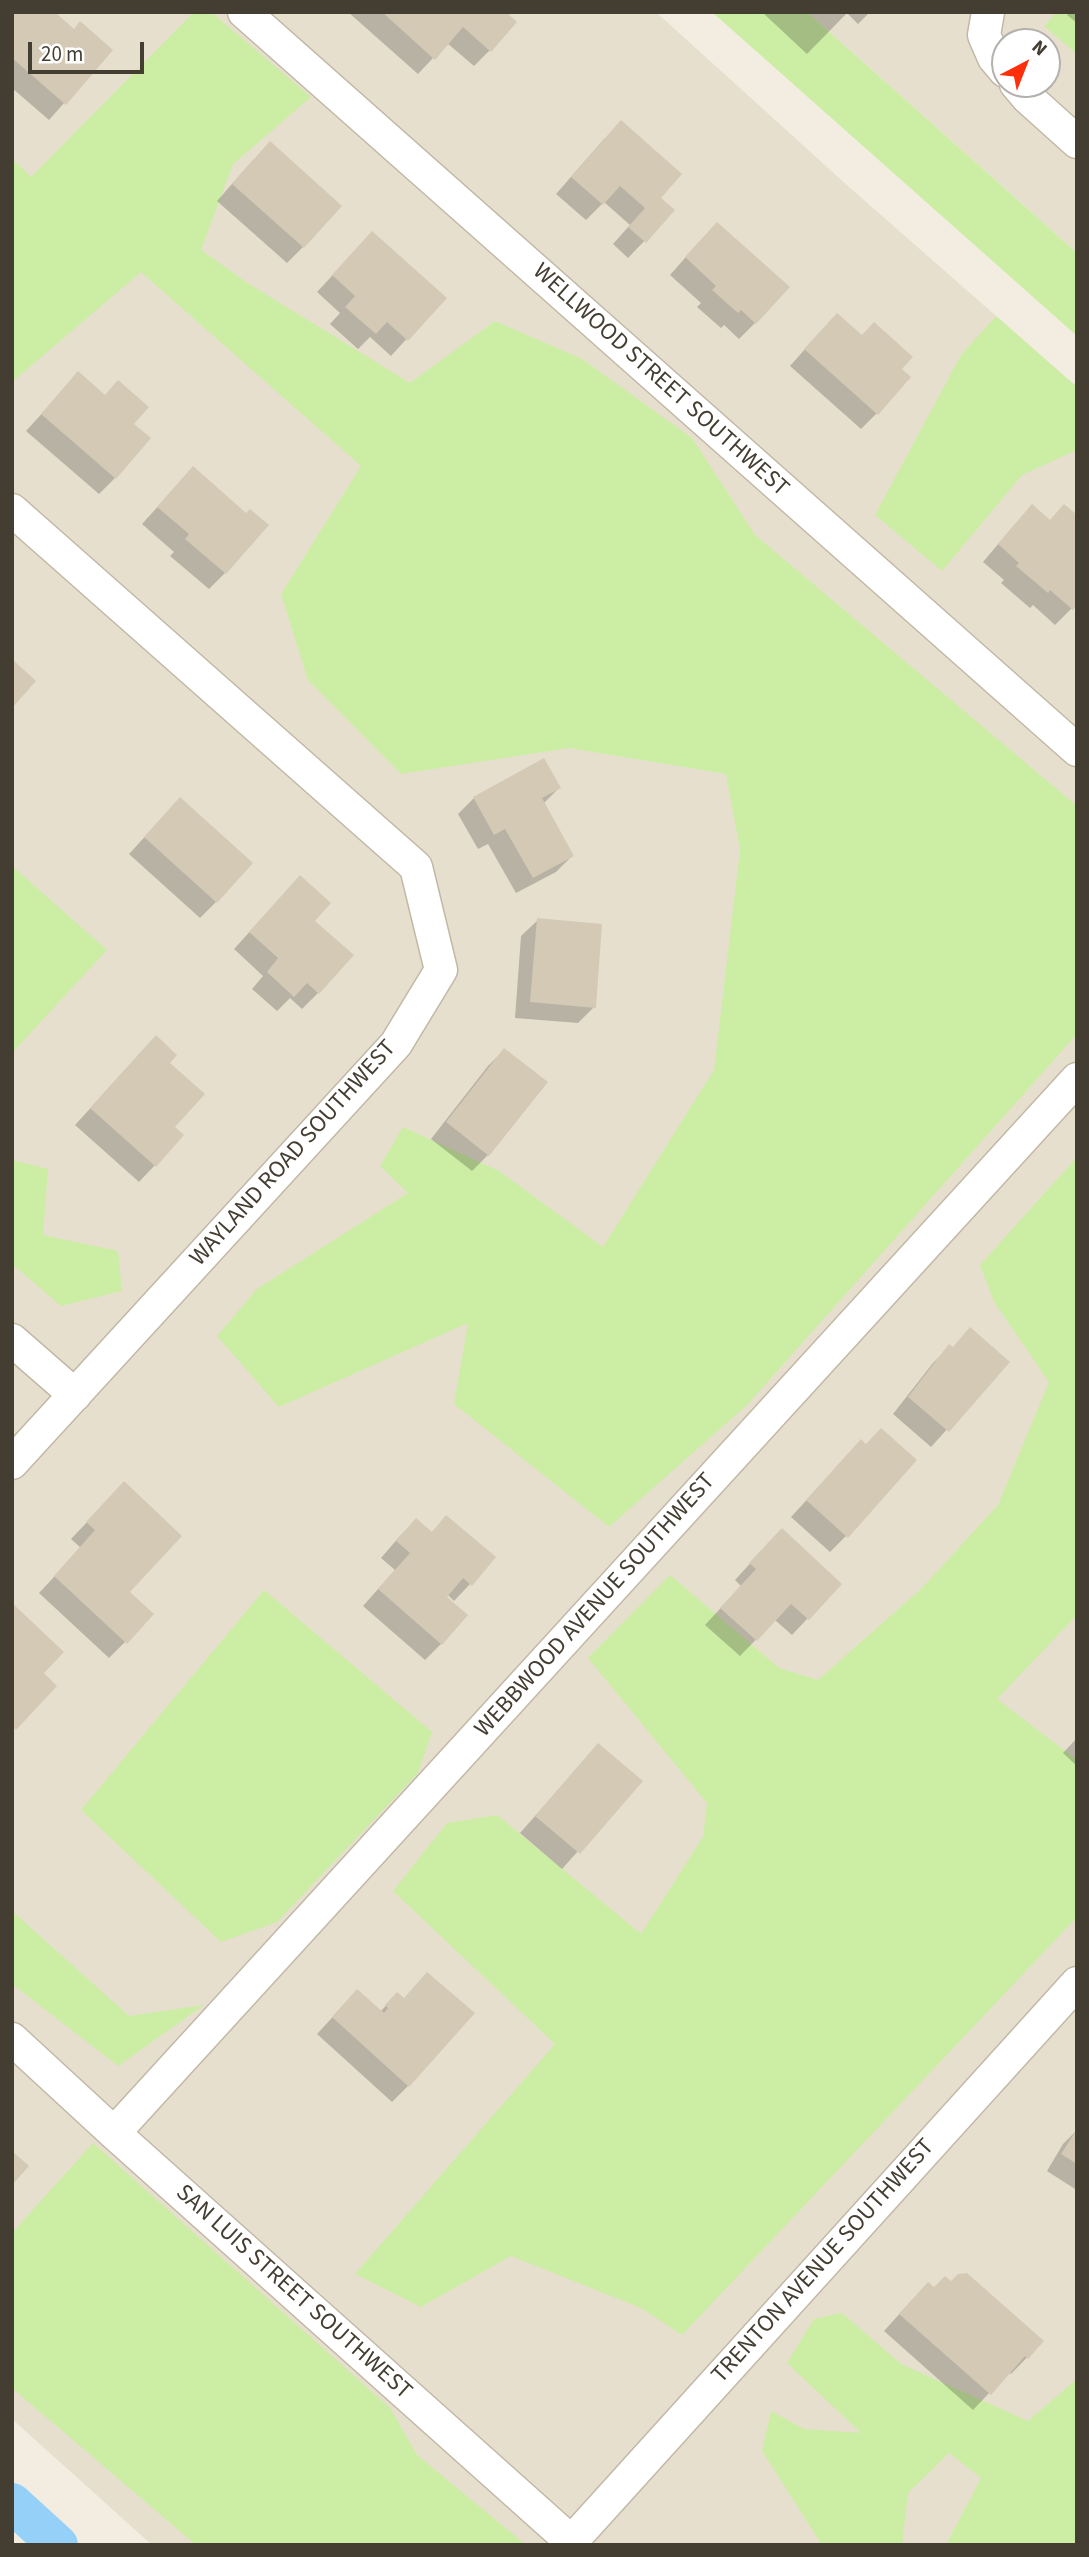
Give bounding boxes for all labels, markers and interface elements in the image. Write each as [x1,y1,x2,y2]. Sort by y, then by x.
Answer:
scale bar [32,28,147,72]
north arrow [991,28,1061,98]
text: N [1025,34,1053,63]
text: 20 m [41,39,83,69]
street label: WELLWOOD STREET SOUTHWEST [526,258,794,504]
street label: WAYLAND ROAD SOUTHWEST [185,1035,403,1273]
street label: WEBBWOOD AVENUE SOUTHWEST [470,1468,722,1744]
street label: TRENTON AVENUE SOUTHWEST [707,2134,941,2390]
street label: SAN LUIS STREET SOUTHWEST [169,2179,417,2407]

